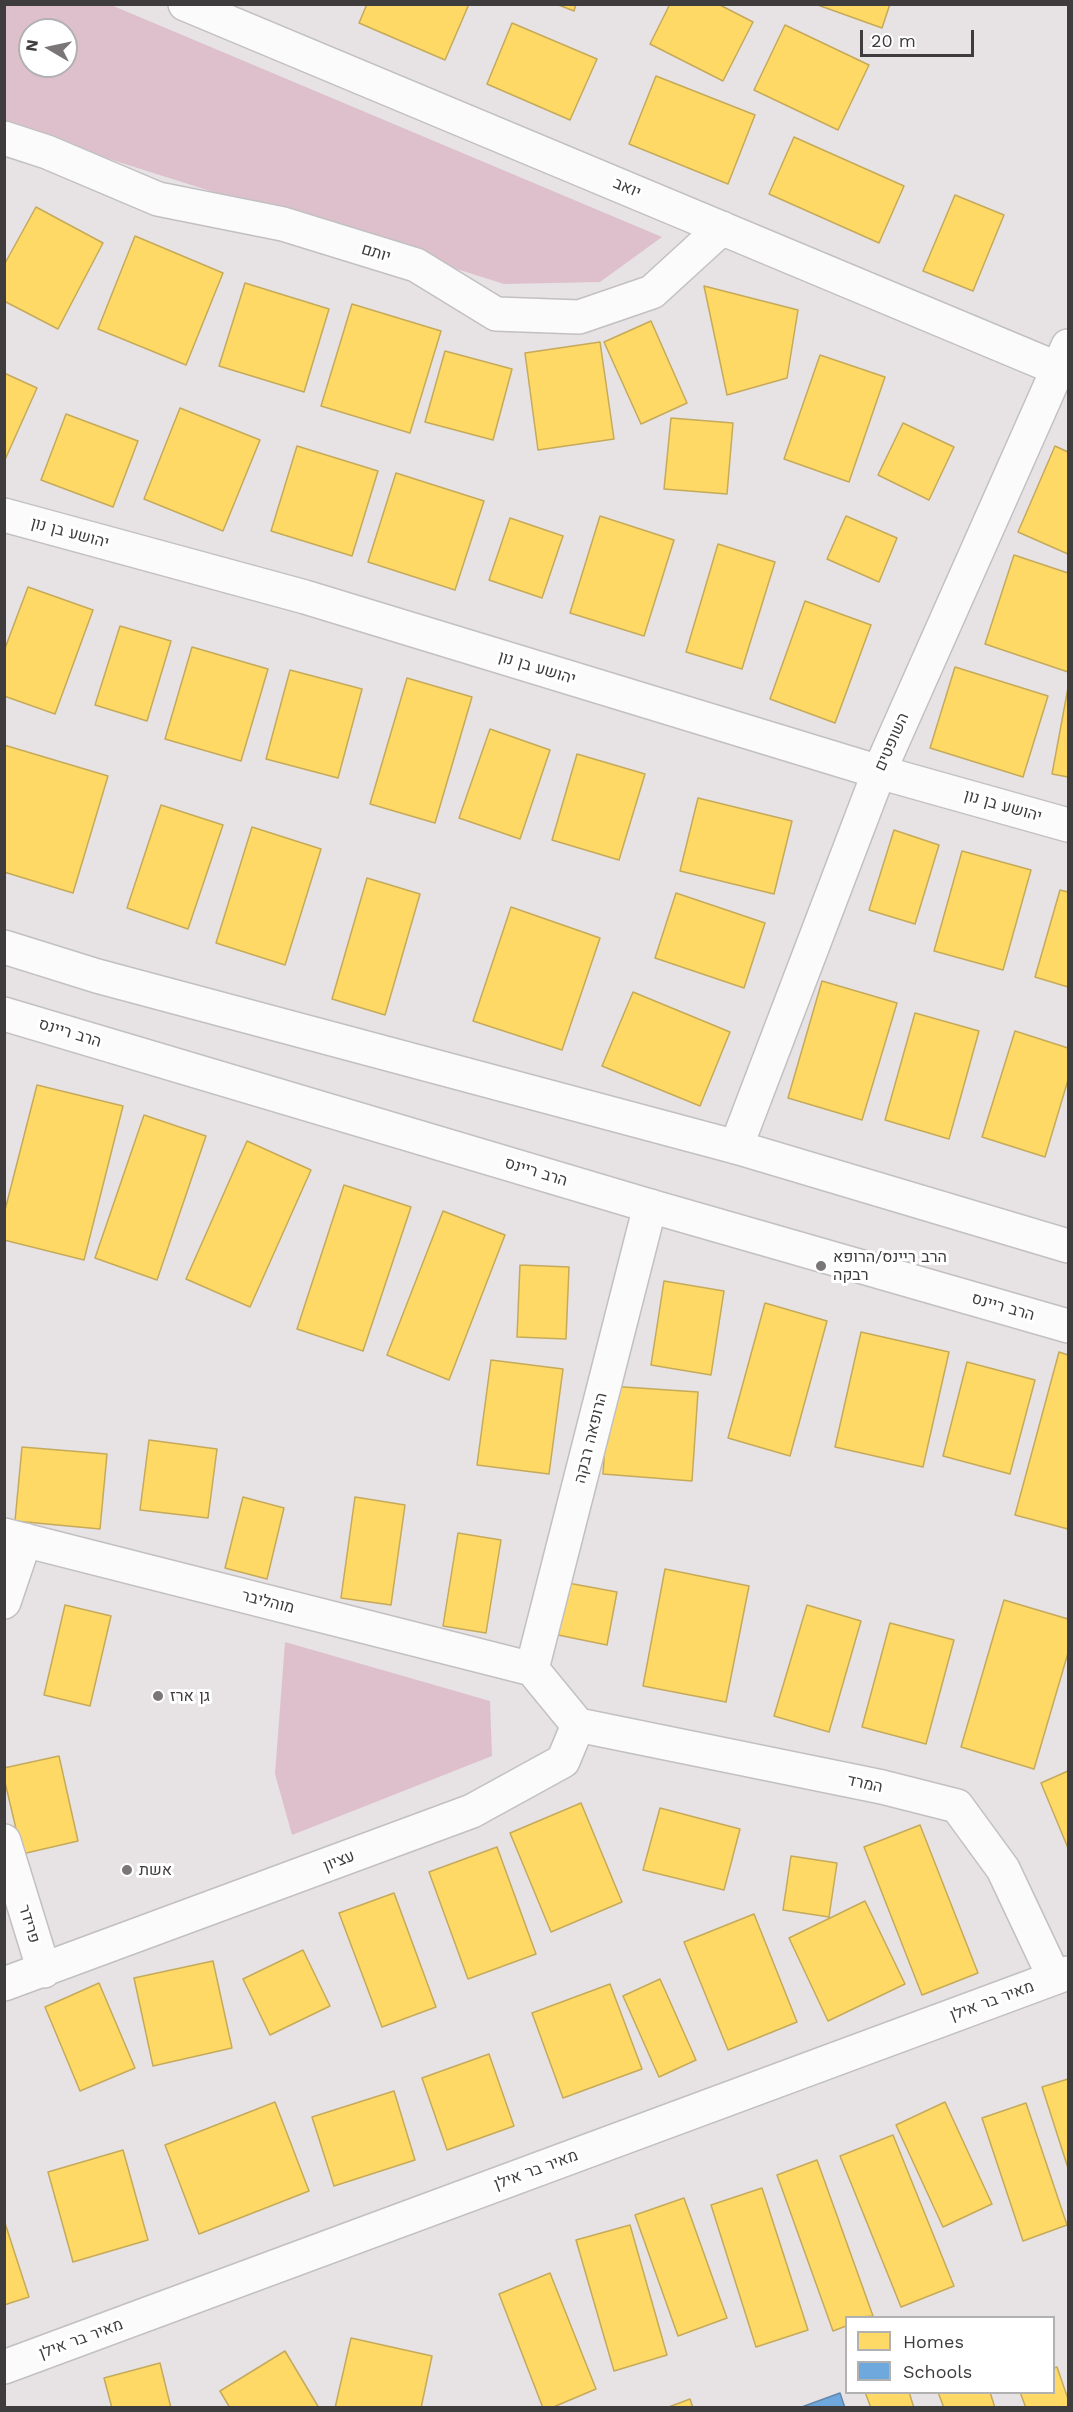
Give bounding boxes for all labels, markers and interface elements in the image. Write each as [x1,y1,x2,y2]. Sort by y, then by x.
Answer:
north arrow [18,18,78,78]
scale bar [863,18,977,56]
text: 20 m [871,30,916,51]
text: N [21,38,42,53]
street label: יואב [610,174,644,202]
street label: יותם [359,239,393,267]
street label: יהושע בן נון [29,513,111,553]
street label: יהושע בן נון [496,647,578,689]
street label: השופטים [871,710,913,774]
street label: יהושע בן נון [962,786,1044,826]
street label: הרב ריינס [36,1014,104,1052]
street label: הרב ריינס [502,1153,570,1191]
place label: הרב ריינס/הרופא רבקה [833,1247,947,1285]
marker: הרב ריינס/הרופא רבקה [814,1259,828,1273]
street label: הרב ריינס [969,1289,1037,1325]
street label: הרופאה רבקה [570,1391,612,1485]
street label: מוהליבר [240,1586,296,1618]
place label: גן ארז [170,1686,210,1706]
marker: גן ארז [151,1689,165,1703]
street label: המרד [846,1771,884,1797]
street label: עציון [321,1846,357,1876]
place label: אשת [139,1860,172,1880]
marker: אשת [120,1863,134,1877]
street label: פרידר [14,1903,44,1945]
street label: מאיר בר אילן [947,1977,1037,2025]
street label: מאיר בר אילן [491,2146,581,2194]
street label: מאיר בר אילן [36,2315,126,2363]
legend [845,2316,1055,2394]
text: Homes [903,2331,964,2352]
text: Schools [903,2361,972,2382]

